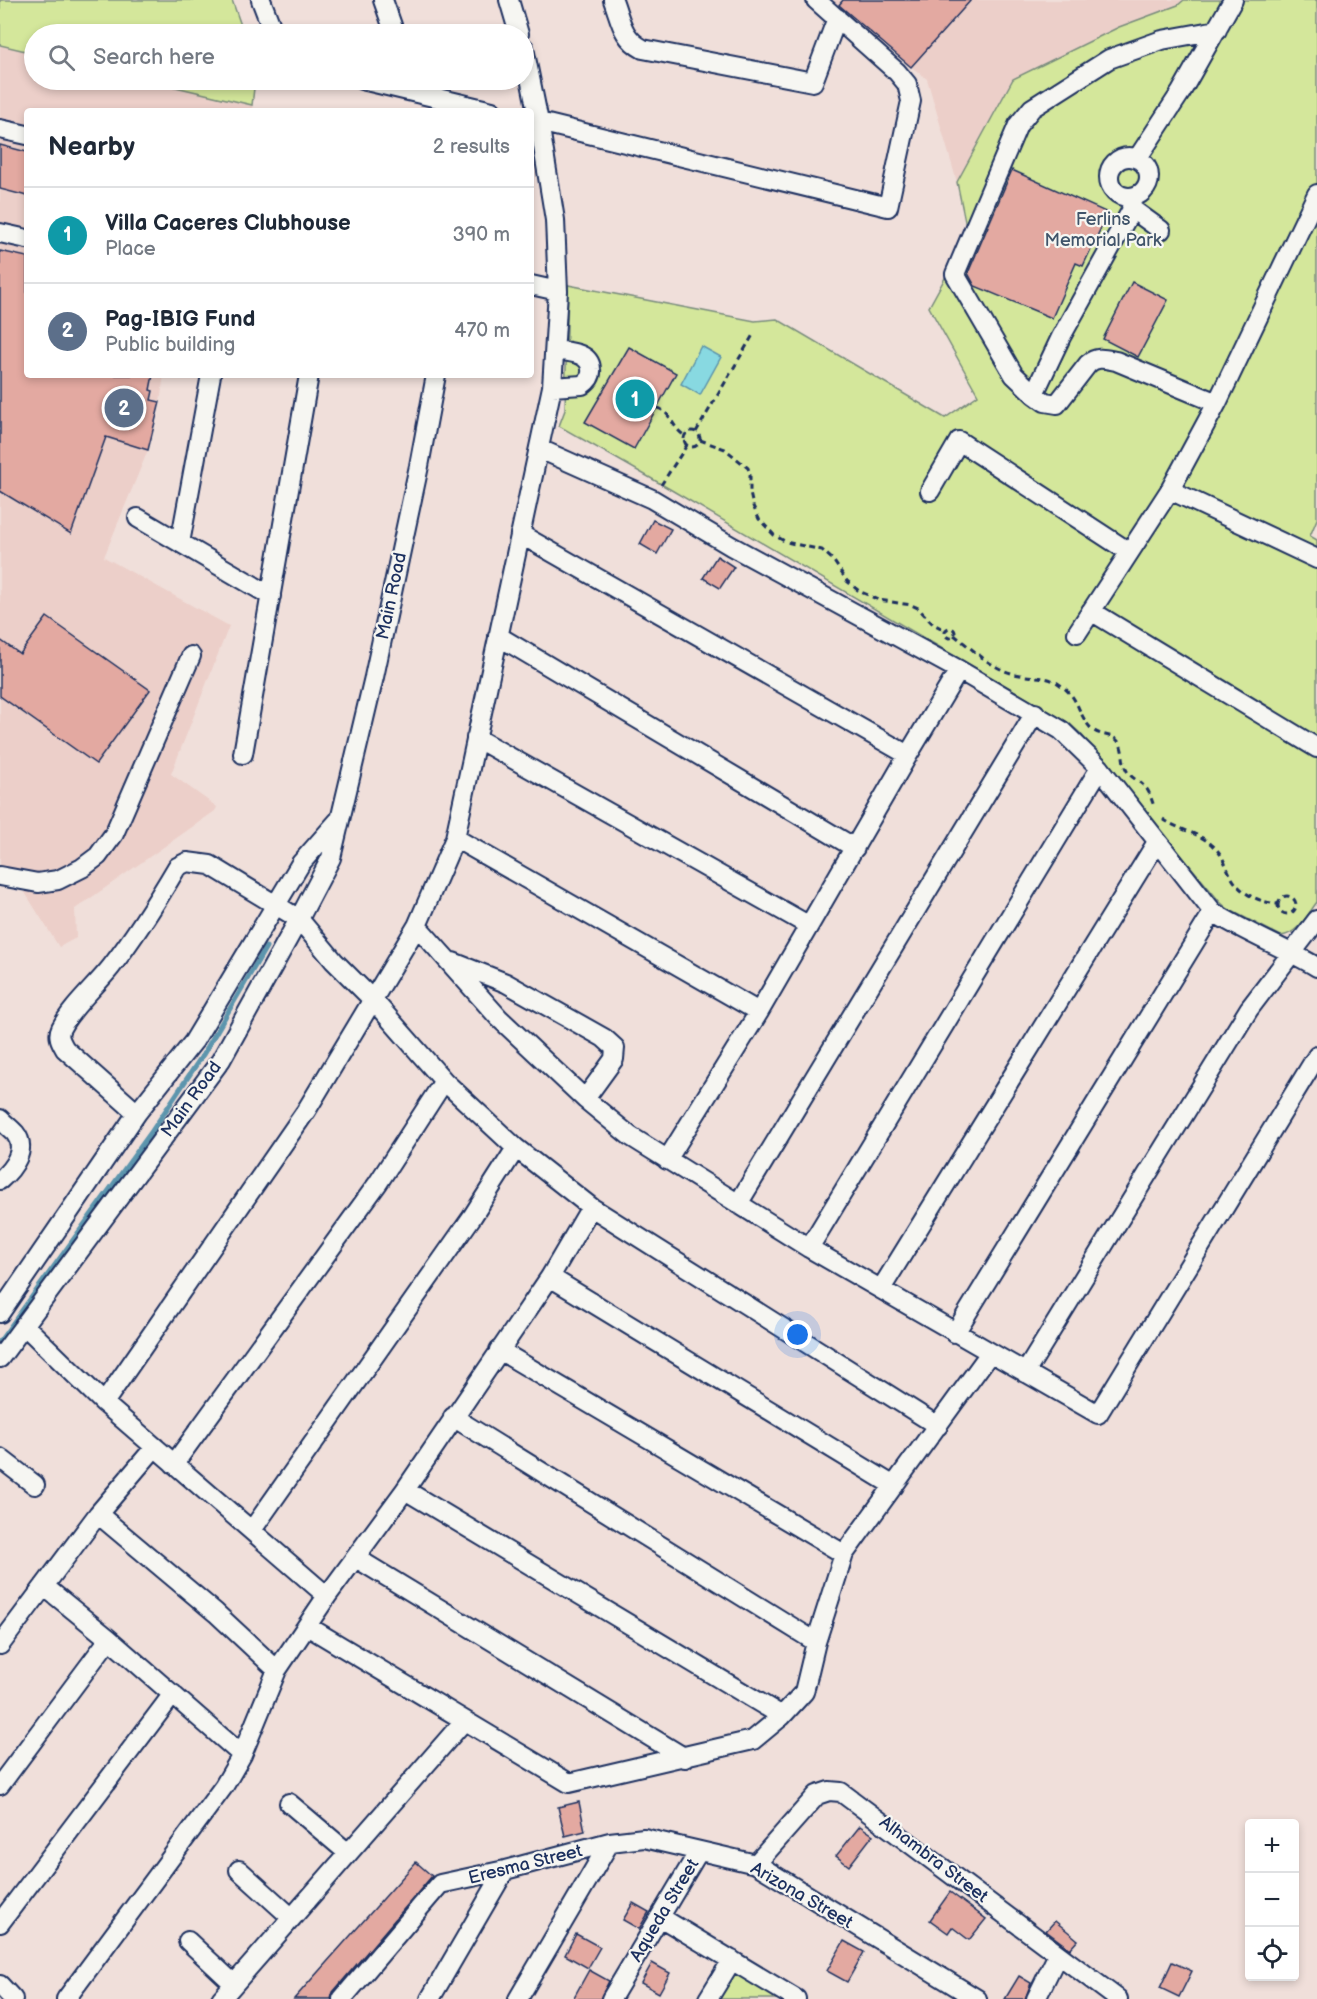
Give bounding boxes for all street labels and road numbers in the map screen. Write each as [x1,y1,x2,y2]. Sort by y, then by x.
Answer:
street label: Main Road [372,551,411,642]
street label: Main Road [157,1057,226,1141]
street label: Alhambra Street [875,1812,993,1907]
street label: Eresma Street [466,1840,585,1889]
street label: Aqueda Street [625,1855,704,1966]
street label: Arizona Street [747,1858,857,1933]

